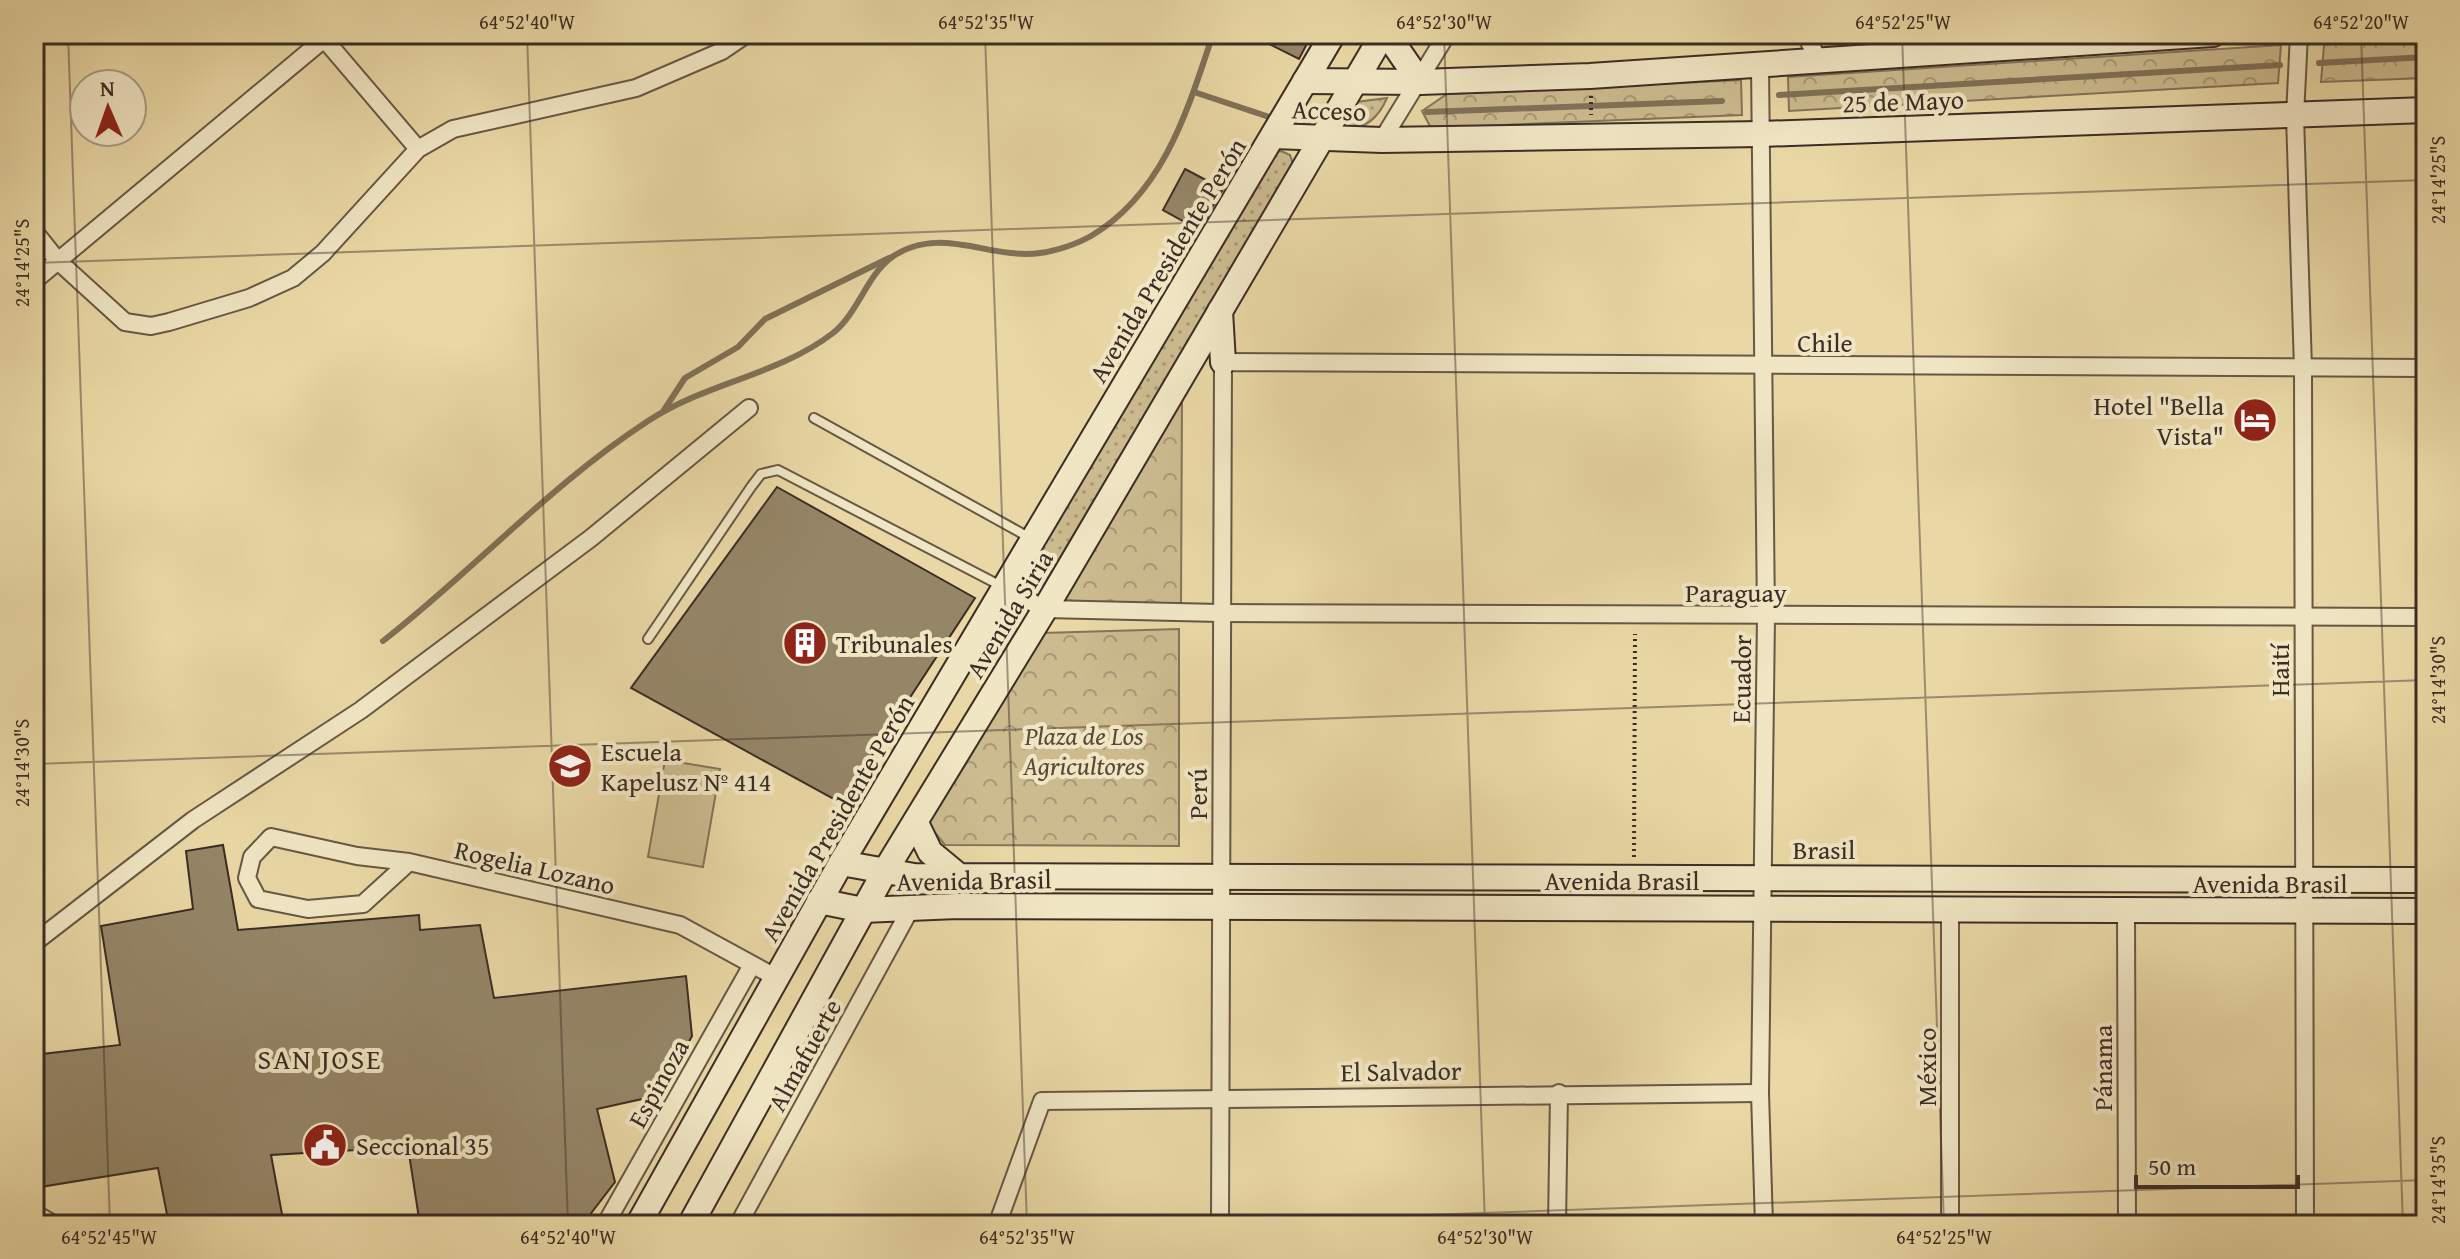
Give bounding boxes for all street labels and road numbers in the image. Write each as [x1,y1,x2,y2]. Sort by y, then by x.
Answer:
street label: 25 de Mayo [1841,79,1965,123]
street label: Acceso [1291,89,1367,131]
street label: Avenida Presidente Perón [1078,130,1256,390]
street label: Chile [1797,323,1853,362]
street label: Avenida Siria [955,542,1063,685]
street label: Paraguay [1685,573,1787,612]
street label: Ecuador [1721,634,1761,724]
street label: Haití [2260,643,2299,697]
street label: Avenida Presidente Perón [750,687,924,949]
street label: Perú [1178,769,1217,819]
street label: Rogelia Lozano [451,830,619,904]
street label: Brasil [1793,830,1855,869]
street label: Avenida Brasil [896,859,1052,901]
street label: Avenida Brasil [1544,861,1700,900]
street label: Avenida Brasil [2192,864,2348,903]
street label: Almafuerte [757,992,851,1118]
street label: Pánama [2083,1024,2122,1111]
street label: México [1907,1028,1946,1106]
street label: Espinoza [618,1031,699,1135]
street label: El Salvador [1340,1050,1462,1092]

